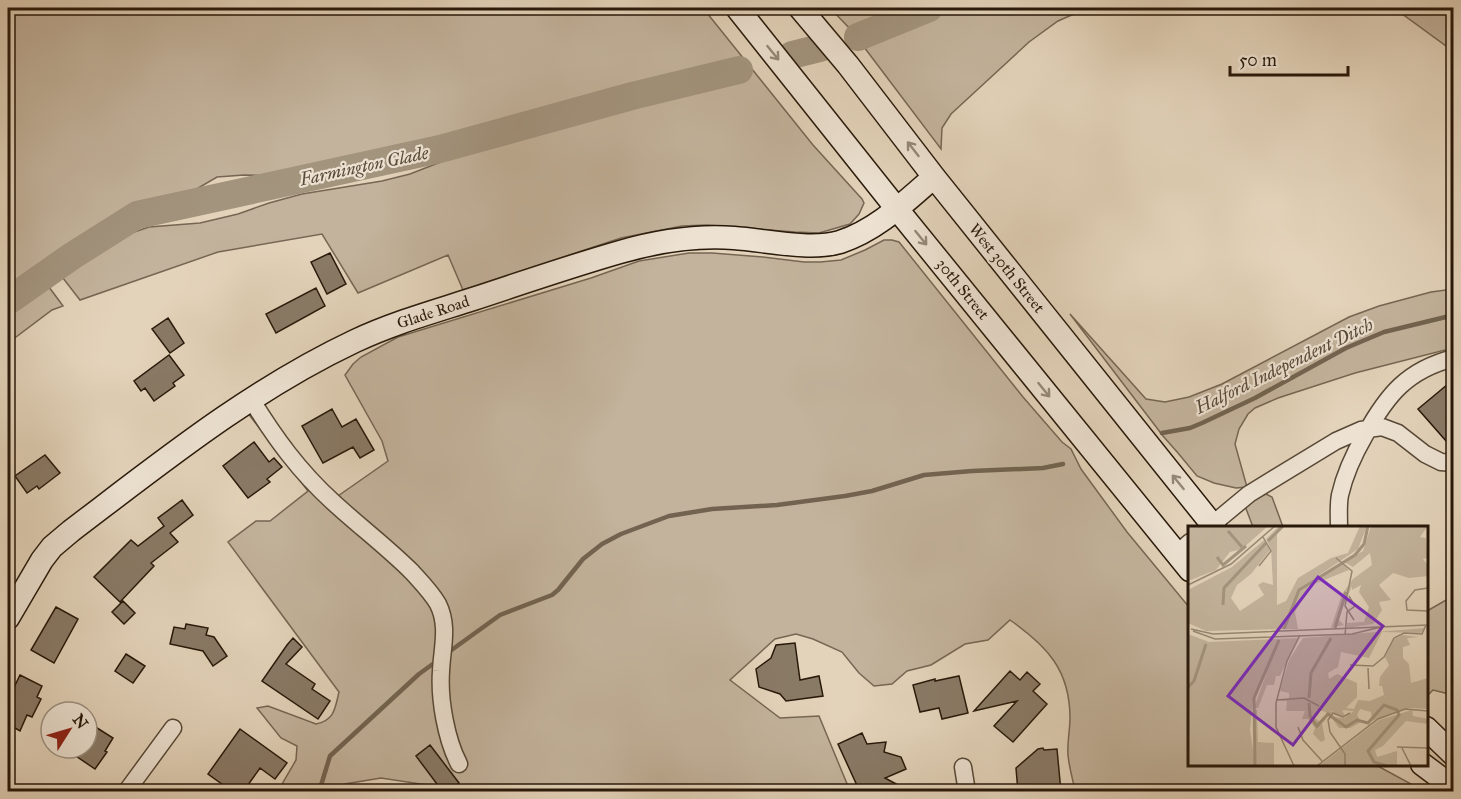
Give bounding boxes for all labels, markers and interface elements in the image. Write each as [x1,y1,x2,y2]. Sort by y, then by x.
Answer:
scale bar [1230,39,1348,77]
one-way arrow [767,45,780,61]
text: 50 m [1239,49,1277,71]
water label: Farmington Glade [297,141,432,191]
one-way arrow [906,141,919,157]
street label: West 30th Street [965,219,1049,317]
one-way arrow [915,230,928,246]
street label: 30th Street [932,254,994,324]
street label: Glade Road [394,291,472,333]
water label: Halford Independent Ditch [1191,313,1377,420]
one-way arrow [1037,382,1050,398]
one-way arrow [1172,474,1185,490]
inset map [1188,526,1428,766]
north arrow [39,700,99,760]
text: N [69,710,93,733]

